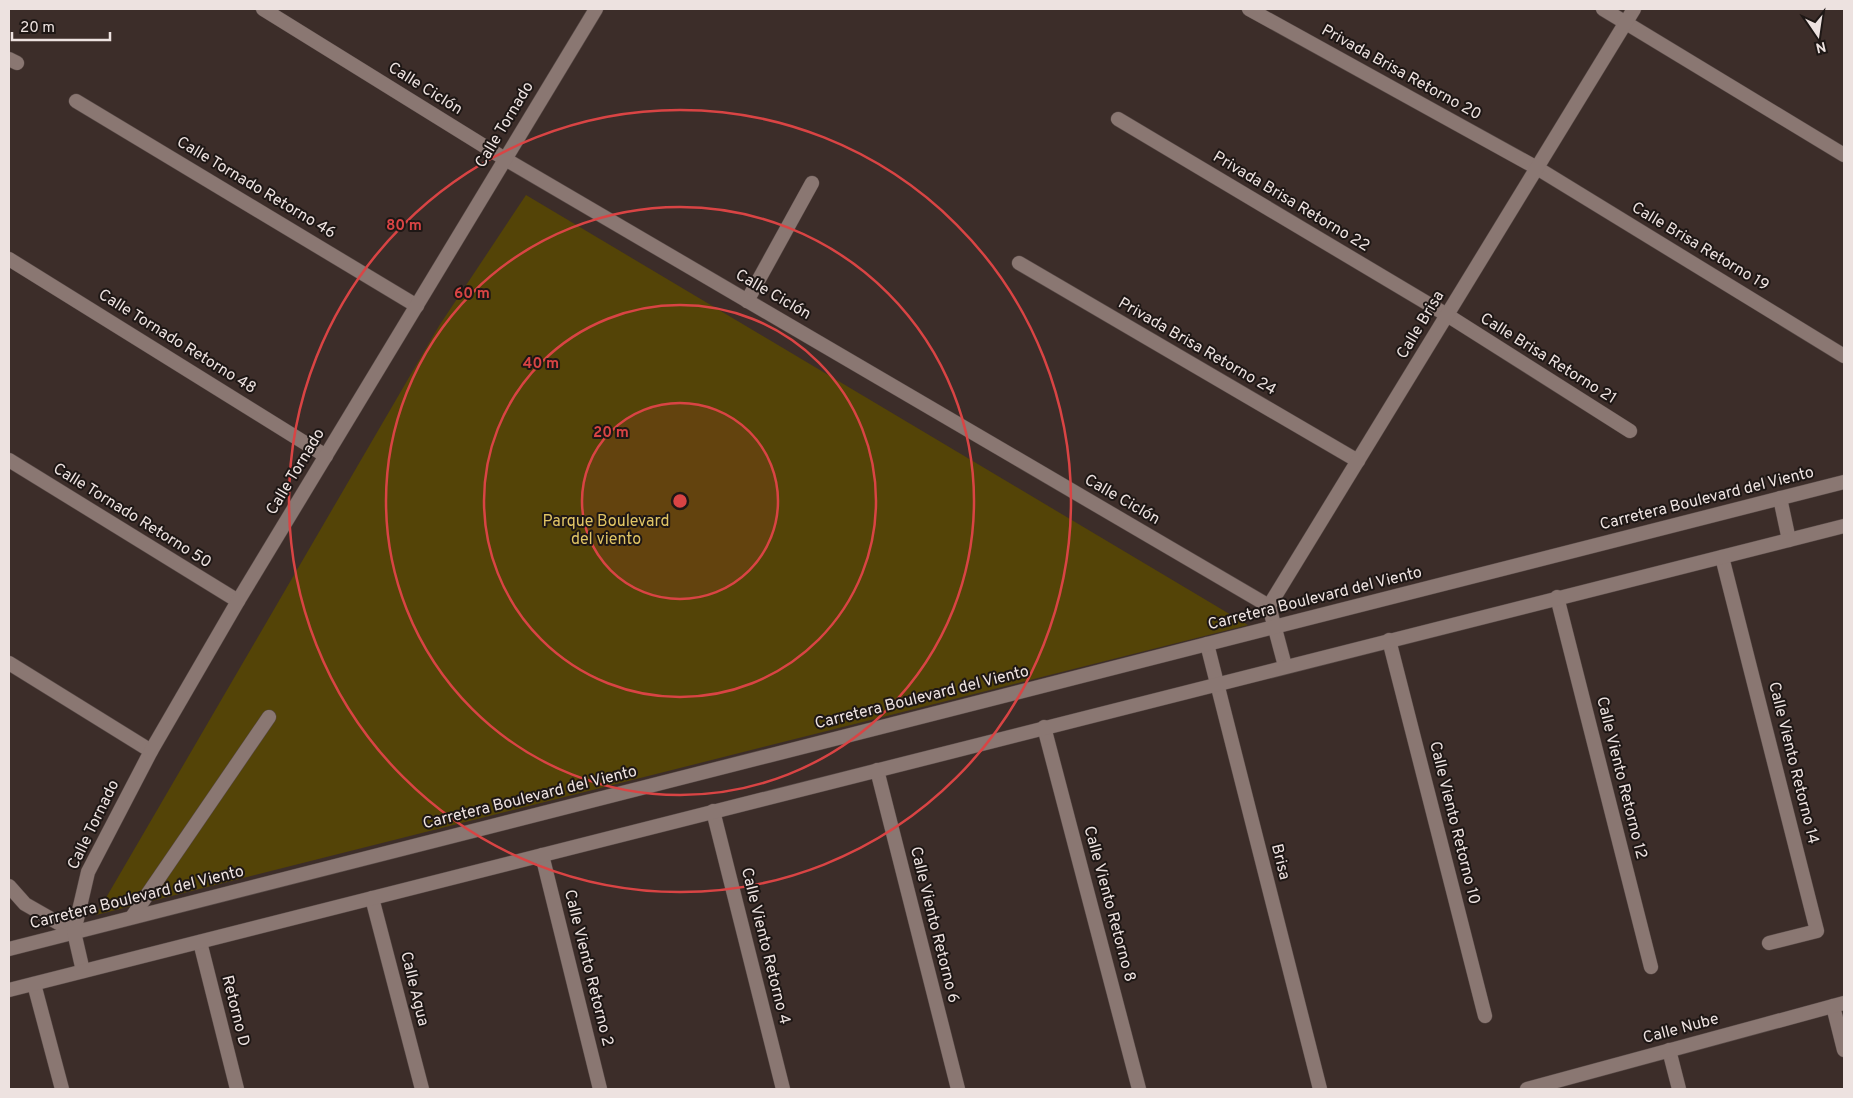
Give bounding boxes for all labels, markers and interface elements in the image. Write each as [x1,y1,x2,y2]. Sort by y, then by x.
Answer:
scale bar [12,10,110,42]
north arrow [1793,10,1843,60]
text: 20 m [20,19,55,38]
street label: Privada Brisa Retorno 20 [1318,21,1484,125]
text: N [1814,37,1827,56]
street label: Calle Ciclón [384,58,466,120]
street label: Calle Tornado [471,78,539,172]
street label: Calle Tornado Retorno 46 [173,133,339,243]
street label: Privada Brisa Retorno 22 [1209,147,1373,257]
street label: Calle Brisa Retorno 19 [1628,198,1772,296]
text: 80 m [386,217,422,236]
street label: Calle Ciclón [732,265,814,325]
street label: Calle Tornado Retorno 48 [94,285,260,399]
text: 60 m [454,285,490,304]
street label: Calle Brisa [1393,287,1449,363]
street label: Privada Brisa Retorno 24 [1114,294,1280,401]
street label: Calle Brisa Retorno 21 [1476,309,1620,409]
text: 40 m [523,355,559,374]
text: 20 m [593,424,629,443]
street label: Calle Tornado [262,425,330,519]
street label: Calle Tornado Retorno 50 [49,459,215,573]
street label: Carretera Boulevard del Viento [1598,463,1816,535]
street label: Calle Ciclón [1081,470,1163,530]
centre of rings [671,492,689,510]
park label: Parque Boulevard del viento [543,512,669,550]
street label: Carretera Boulevard del Viento [1206,563,1424,635]
street label: Carretera Boulevard del Viento [813,662,1031,734]
street label: Calle Viento Retorno 14 [1763,680,1823,846]
street label: Calle Viento Retorno 12 [1591,695,1651,861]
street label: Calle Viento Retorno 10 [1424,739,1484,907]
street label: Carretera Boulevard del Viento [421,762,639,834]
street label: Calle Tornado [64,777,124,873]
street label: Calle Viento Retorno 8 [1079,824,1139,984]
street label: Brisa [1266,842,1294,882]
street label: Calle Viento Retorno 6 [905,845,963,1005]
street label: Carretera Boulevard del Viento [28,862,246,934]
street label: Calle Viento Retorno 4 [736,866,794,1027]
street label: Calle Viento Retorno 2 [559,888,617,1048]
street label: Calle Agua [395,950,433,1028]
street label: Retorno D [217,973,253,1049]
street label: Calle Nube [1641,1009,1721,1049]

